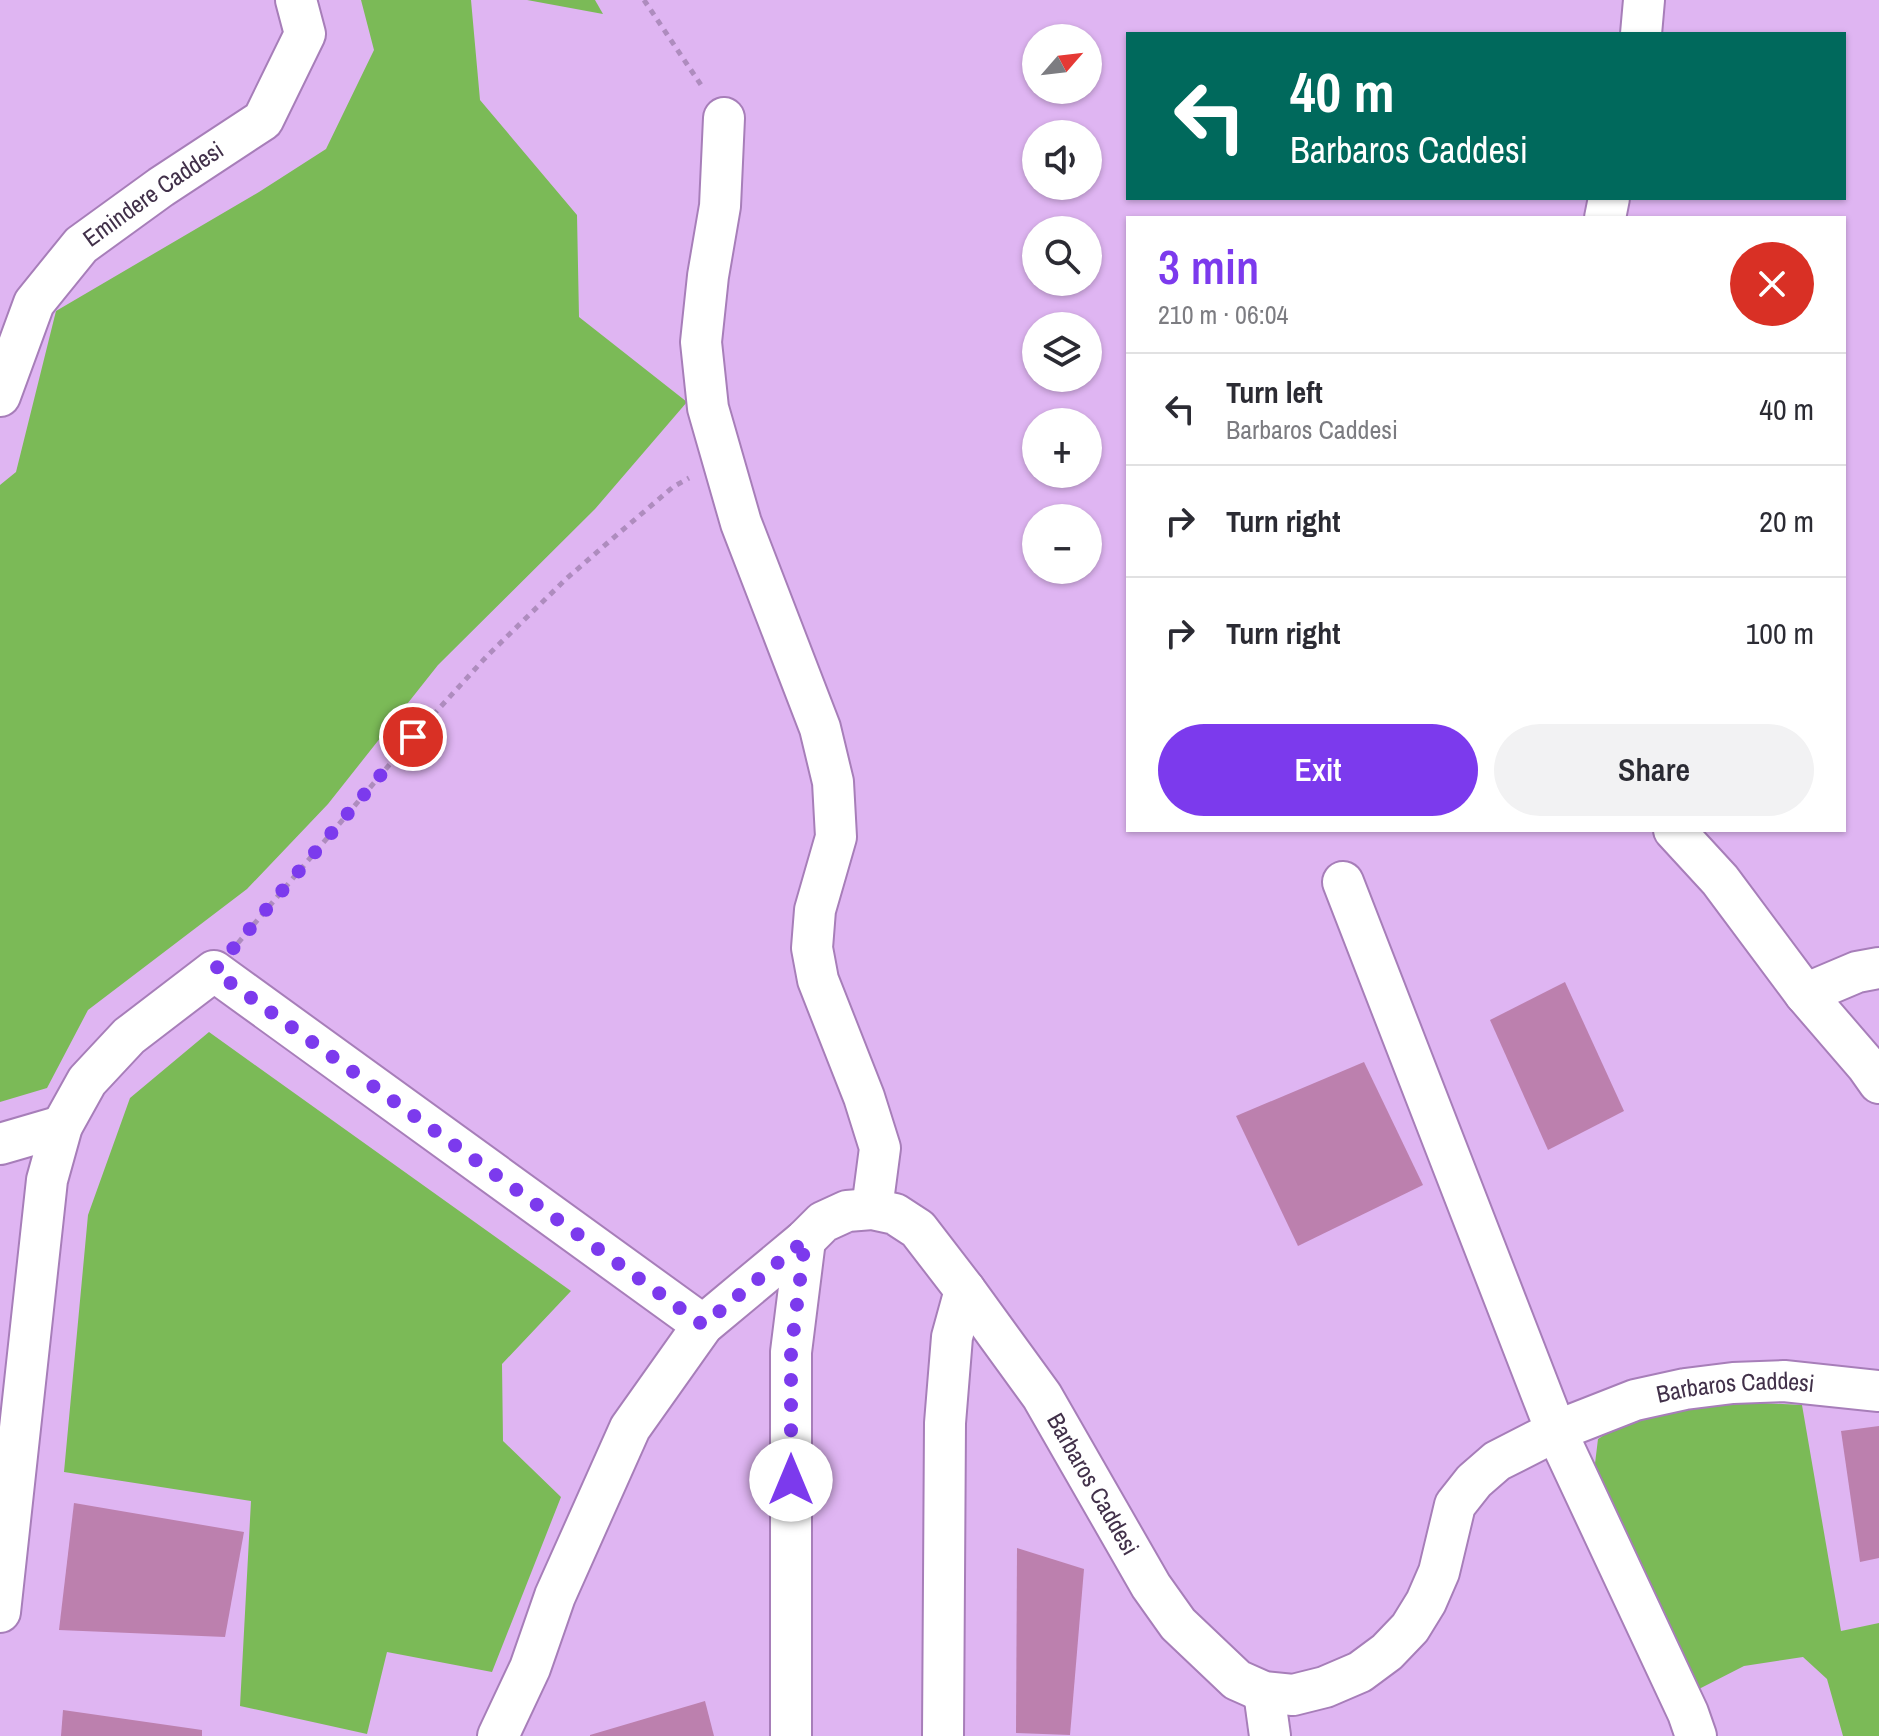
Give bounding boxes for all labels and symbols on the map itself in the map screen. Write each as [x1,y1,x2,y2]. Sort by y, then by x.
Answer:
north arrow [1022,24,1102,104]
street label: Emindere Caddesi [76,133,229,254]
pin [379,703,447,771]
street label: Barbaros Caddesi [1653,1364,1816,1410]
street label: Barbaros Caddesi [1040,1407,1147,1561]
position arrow [749,1438,833,1522]

